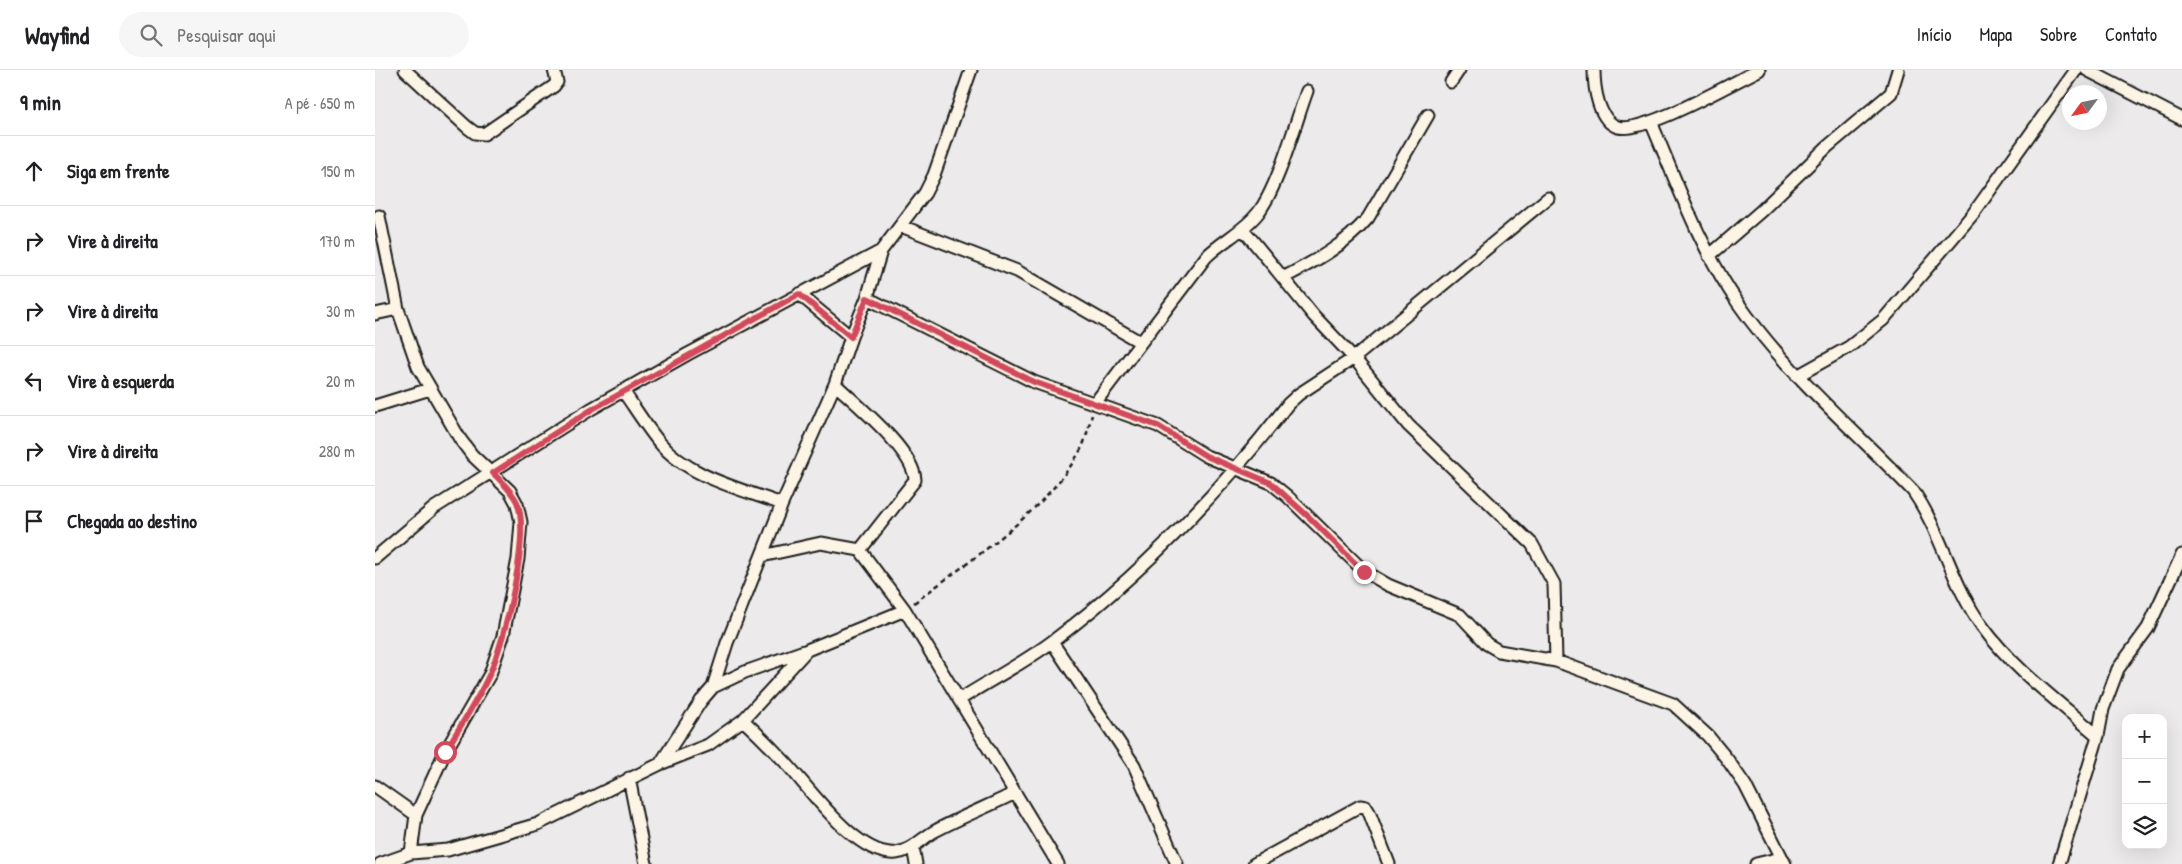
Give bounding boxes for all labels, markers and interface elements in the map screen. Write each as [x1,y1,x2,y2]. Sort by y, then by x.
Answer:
search box [119,12,469,57]
text: Wayfind [25,19,89,51]
icon: search [137,21,165,49]
text: Pesquisar aqui [177,22,276,48]
text: Início [1917,22,1951,47]
text: Mapa [1979,22,2012,47]
text: Sobre [2040,22,2077,47]
text: Contato [2105,22,2157,47]
north arrow [2062,85,2107,130]
text: 9 min [20,88,61,117]
text: A pé · 650 m [285,92,355,114]
icon: ahead [20,157,48,185]
text: Siga em frente [67,158,170,184]
text: 150 m [321,160,355,182]
icon: right [20,227,48,255]
text: Vire à direita [67,228,158,254]
text: 170 m [320,230,355,252]
icon: right [20,297,48,325]
text: Vire à direita [67,298,158,324]
text: 30 m [326,300,355,322]
icon: left [20,367,48,395]
text: Vire à esquerda [67,368,174,394]
text: 20 m [326,370,355,392]
icon: right [20,437,48,465]
text: Vire à direita [67,438,158,464]
text: 280 m [319,440,355,462]
icon: arrive [20,507,48,535]
text: Chegada ao destino [67,508,197,534]
route end [1353,561,1376,584]
map controls [2122,714,2167,849]
button: + [2122,714,2167,759]
route start [434,741,457,764]
button: − [2122,759,2167,804]
button: layers [2122,804,2167,849]

